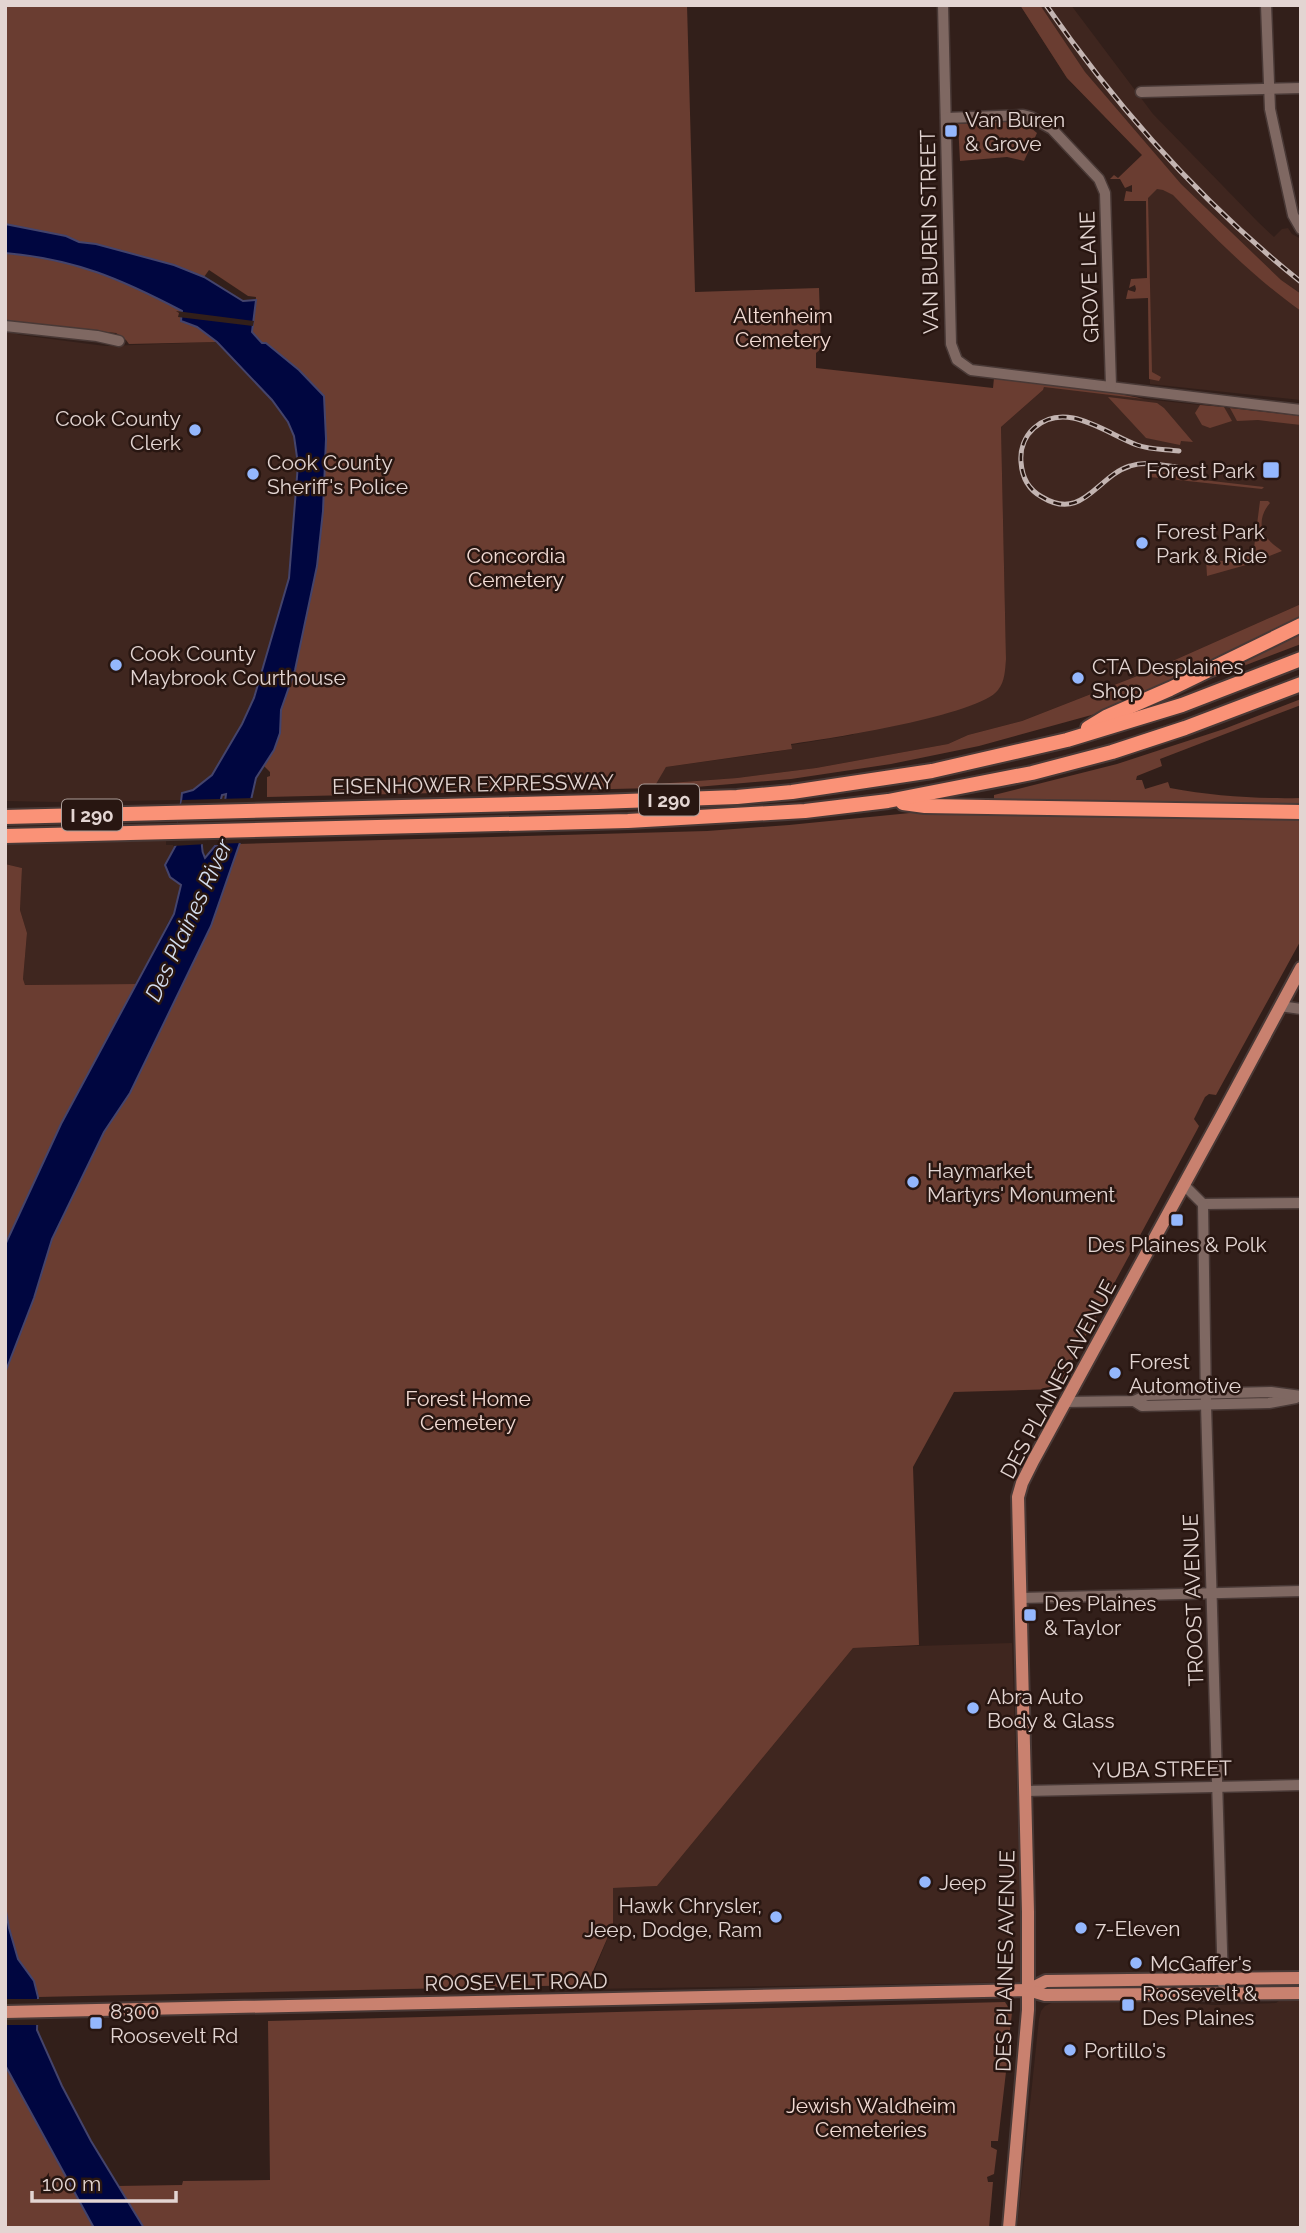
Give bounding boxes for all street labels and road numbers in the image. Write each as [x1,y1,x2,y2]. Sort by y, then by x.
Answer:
street label: VAN BUREN STREET [915,129,943,334]
street label: GROVE LANE [1074,211,1104,343]
street label: EISENHOWER EXPRESSWAY [332,769,614,799]
road number: I 290 [639,785,699,816]
road number: I 290 [62,800,122,830]
street label: DES PLAINES AVENUE [995,1275,1121,1483]
street label: TROOST AVENUE [1177,1513,1209,1687]
street label: YUBA STREET [1092,1755,1232,1783]
street label: DES PLAINES AVENUE [991,1850,1019,2072]
street label: ROOSEVELT ROAD [424,1968,608,1996]

